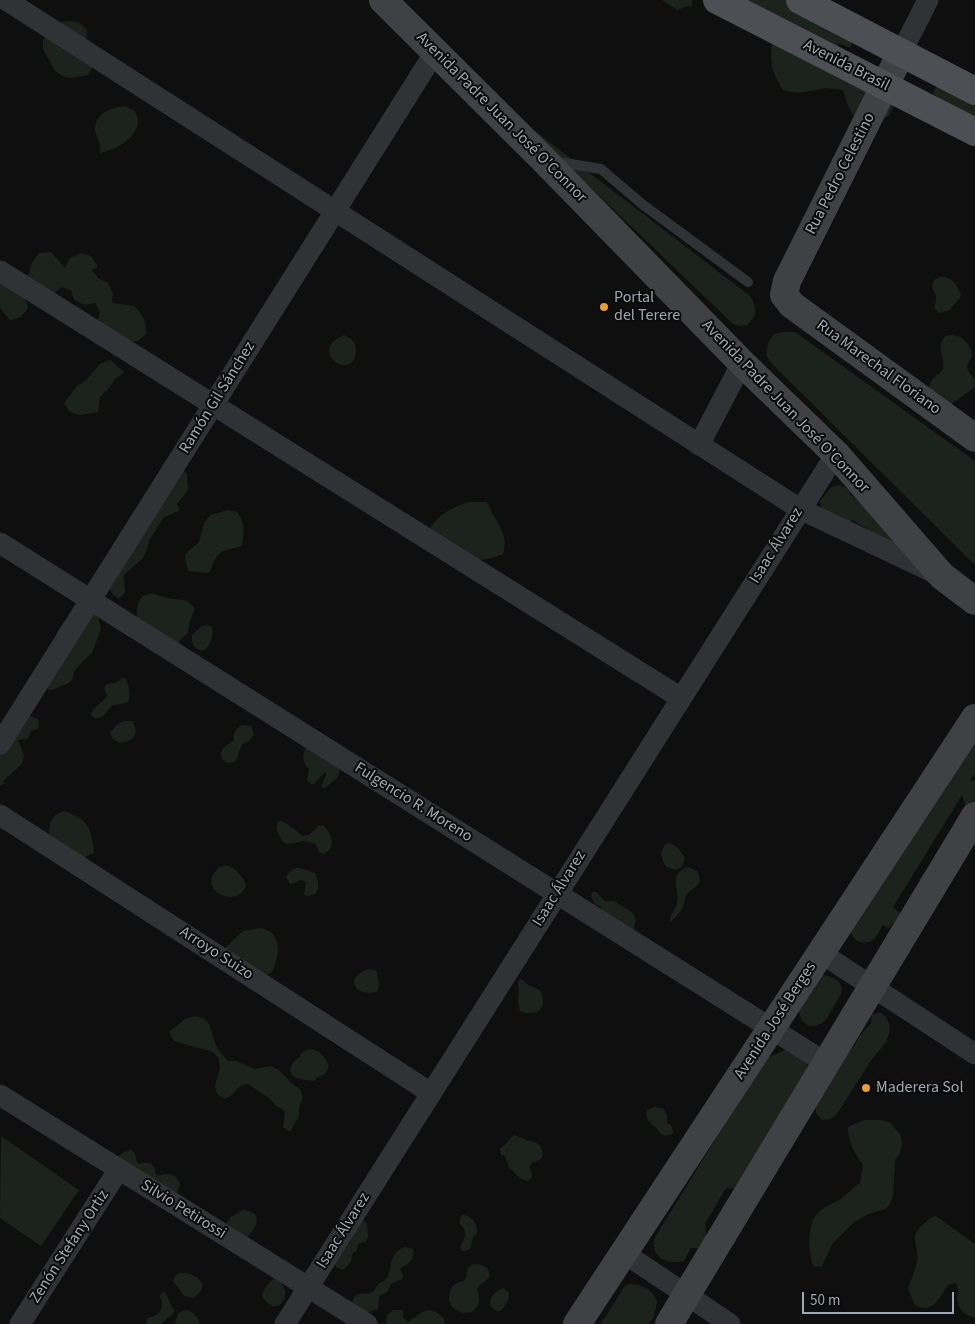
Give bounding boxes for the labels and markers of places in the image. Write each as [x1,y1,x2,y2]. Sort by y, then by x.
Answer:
place label: Portal del Terere [614,288,680,326]
marker: Portal del Terere [598,301,610,313]
place label: Maderera Sol [876,1078,964,1098]
marker: Maderera Sol [860,1082,872,1094]

